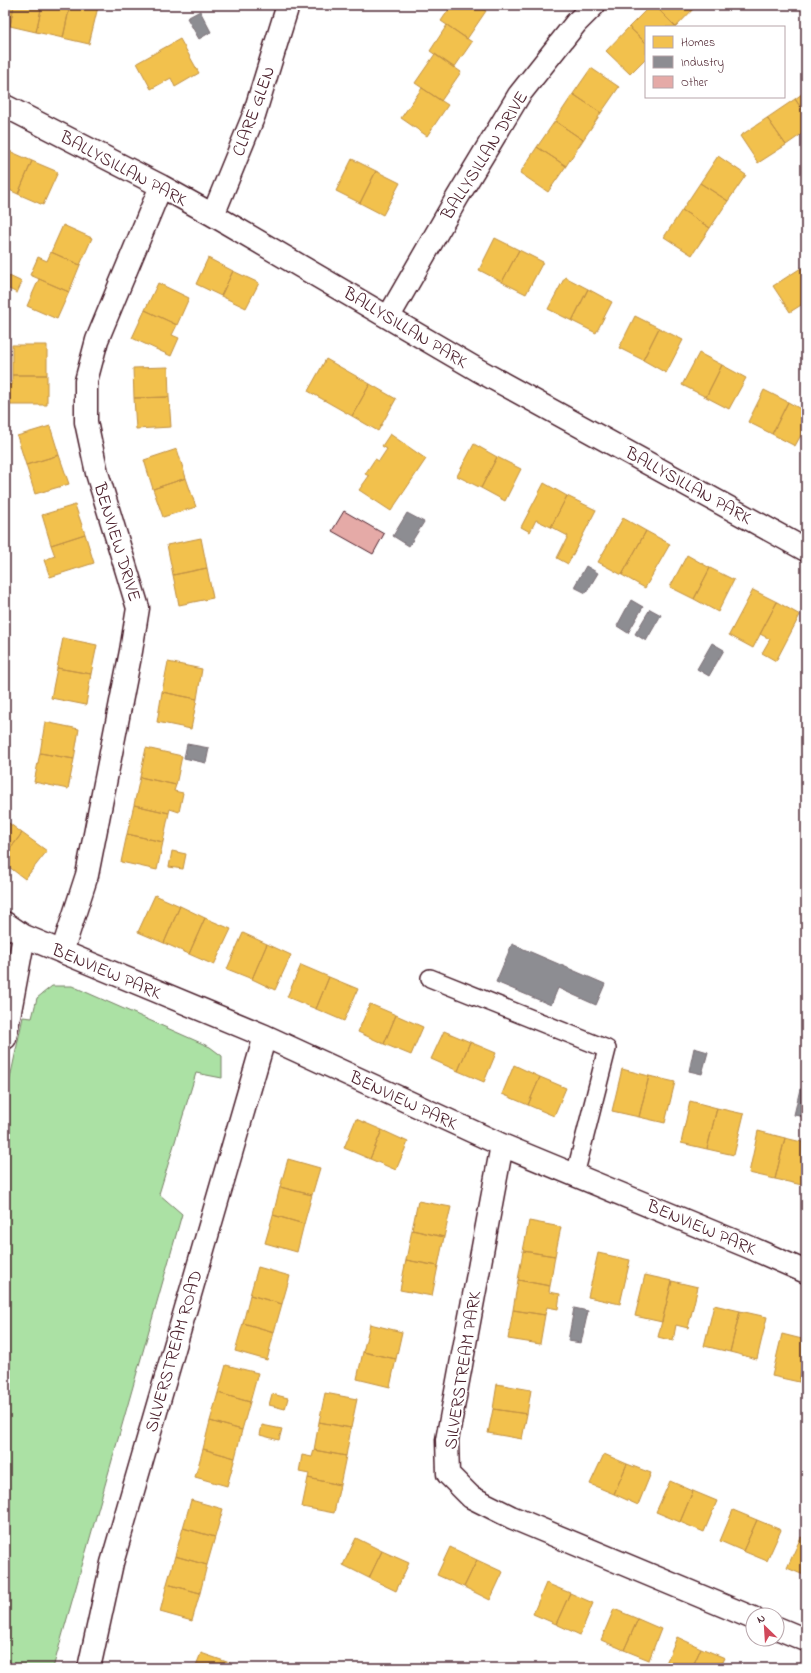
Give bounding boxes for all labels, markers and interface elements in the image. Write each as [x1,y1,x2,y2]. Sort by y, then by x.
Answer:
legend [645,26,785,98]
text: Homes [681,34,715,52]
text: Industry [681,54,724,73]
street label: CLARE GLEN [227,63,283,160]
text: Other [681,74,708,92]
street label: BALLYSILLAN DRIVE [435,87,536,226]
street label: BALLYSILLAN PARK [54,125,192,214]
street label: BALLYSILLAN PARK [337,281,472,376]
street label: BALLYSILLAN PARK [619,441,756,532]
street label: BENVIEW DRIVE [85,479,147,605]
street label: BENVIEW PARK [47,938,165,1008]
street label: BENVIEW PARK [344,1065,462,1138]
street label: BENVIEW PARK [642,1194,760,1264]
street label: SILVERSTREAM ROAD [139,1268,210,1436]
street label: SILVERSTREAM PARK [439,1289,489,1451]
north arrow [745,1607,785,1647]
text: N [754,1610,768,1628]

